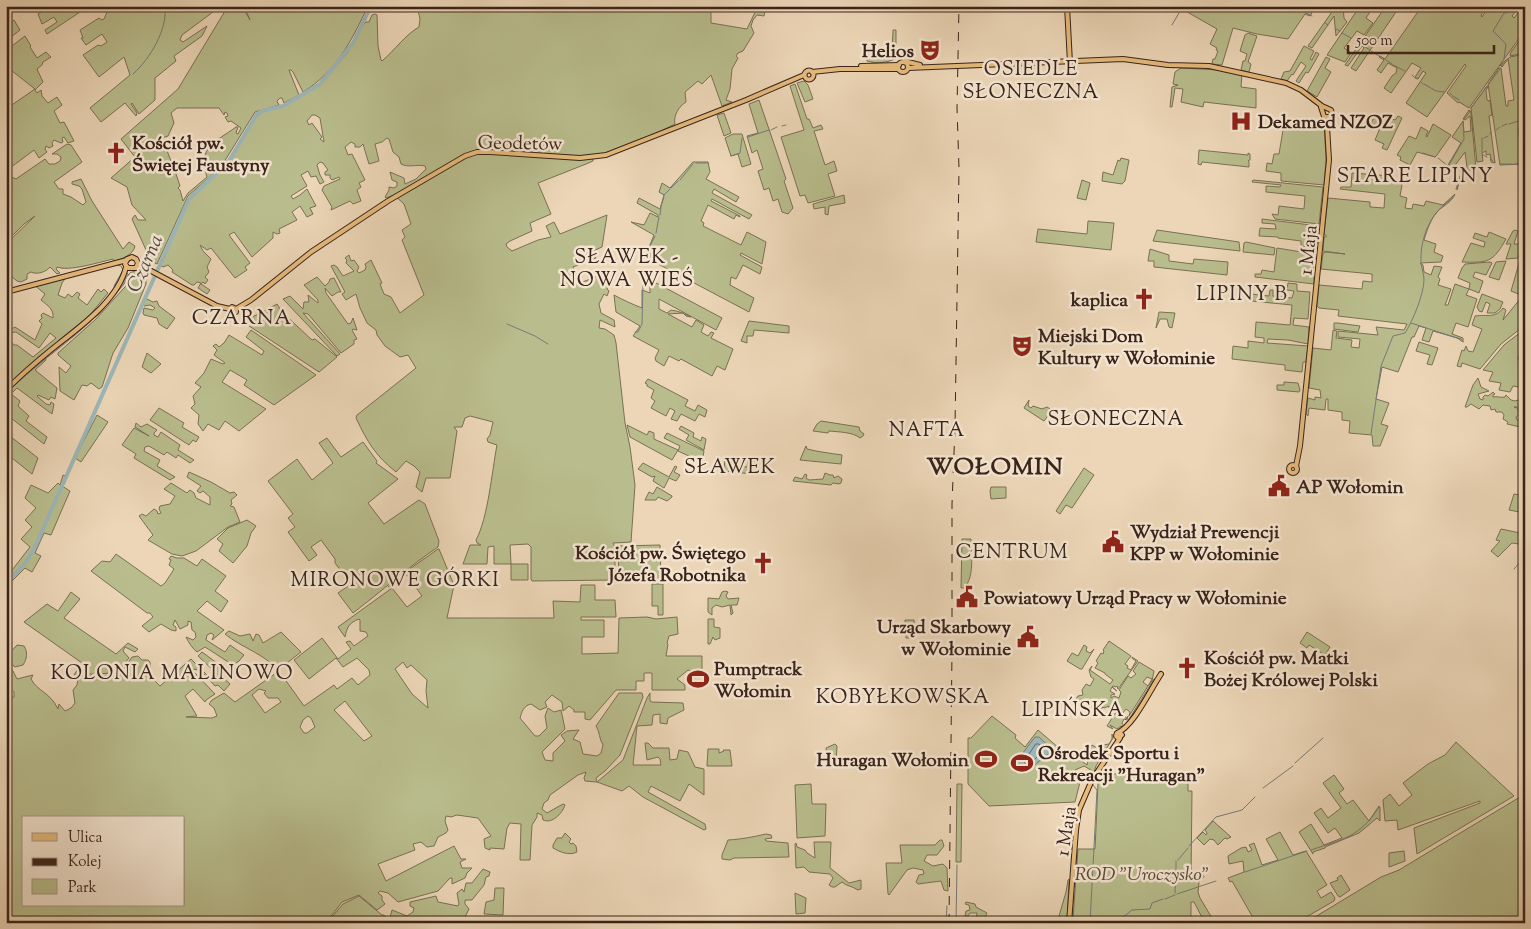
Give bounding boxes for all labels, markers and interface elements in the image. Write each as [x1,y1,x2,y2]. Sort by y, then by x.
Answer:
scale bar [1348,22,1495,54]
text: 500 m [1355,31,1393,52]
theatre icon: Helios [917,37,943,63]
place label: Helios [862,39,915,66]
district label: OSIEDLE SŁONECZNA [962,56,1100,108]
hospital icon: Dekamed NZOZ [1228,108,1254,134]
place label: Dekamed NZOZ [1258,110,1393,137]
street label: Geodetów [477,130,563,159]
place label: Kościół pw. Świętej Faustyny [132,131,270,180]
church icon: Kościół pw. Świętej Faustyny [103,140,129,166]
district label: STARE LIPINY [1337,162,1493,192]
street label: 1 Maja [1293,223,1326,277]
water label: Czarna [121,230,172,298]
district label: SŁAWEK - NOWA WIEŚ [560,244,694,296]
district label: LIPINY B [1196,281,1288,310]
church icon: kaplica [1131,286,1157,312]
place label: kaplica [1070,288,1128,315]
district label: CZARNA [192,304,292,334]
place label: Miejski Dom Kultury w Wołominie [1038,324,1215,373]
theatre icon: Miejski Dom Kultury w Wołominie [1009,333,1035,359]
district label: SŁONECZNA [1047,406,1185,435]
district label: NAFTA [889,417,965,446]
district label: WOŁOMIN [926,451,1064,485]
district label: SŁAWEK [684,454,776,483]
public building icon: AP Wołomin [1266,473,1292,499]
place label: AP Wołomin [1296,475,1404,502]
place label: Wydział Prewencji KPP w Wołominie [1130,520,1280,569]
public building icon: Wydział Prewencji KPP w Wołominie [1100,529,1126,555]
district label: CENTRUM [955,539,1069,568]
place label: Kościół pw. Świętego Józefa Robotnika [575,541,747,590]
church icon: Kościół pw. Świętego Józefa Robotnika [750,550,776,576]
district label: MIRONOWE GÓRKI [290,566,500,596]
public building icon: Powiatowy Urząd Pracy w Wołominie [954,584,980,610]
place label: Powiatowy Urząd Pracy w Wołominie [984,586,1287,613]
place label: Urząd Skarbowy w Wołominie [877,615,1012,664]
public building icon: Urząd Skarbowy w Wołominie [1015,624,1041,650]
place label: Kościół pw. Matki Bożej Królowej Polski [1204,646,1378,695]
church icon: Kościół pw. Matki Bożej Królowej Polski [1174,655,1200,681]
place label: Pumptrack Wołomin [714,657,803,706]
district label: KOLONIA MALINOWO [50,660,294,689]
sports icon: Pumptrack Wołomin [685,666,711,692]
district label: KOBYŁKOWSKA [816,684,990,713]
district label: LIPIŃSKA [1021,696,1125,726]
place label: Ośrodek Sportu i Rekreacji "Huragan" [1038,741,1205,790]
sports icon: Huragan Wołomin [973,746,999,772]
place label: Huragan Wołomin [817,748,970,775]
sports icon: Ośrodek Sportu i Rekreacji "Huragan" [1009,750,1035,776]
street label: 1 Maja [1050,804,1085,858]
legend [22,816,185,906]
text: Ulica [68,828,102,849]
text: Kolej [68,852,101,873]
park label: ROD "Uroczysko" [1075,862,1209,889]
text: Park [68,878,97,899]

